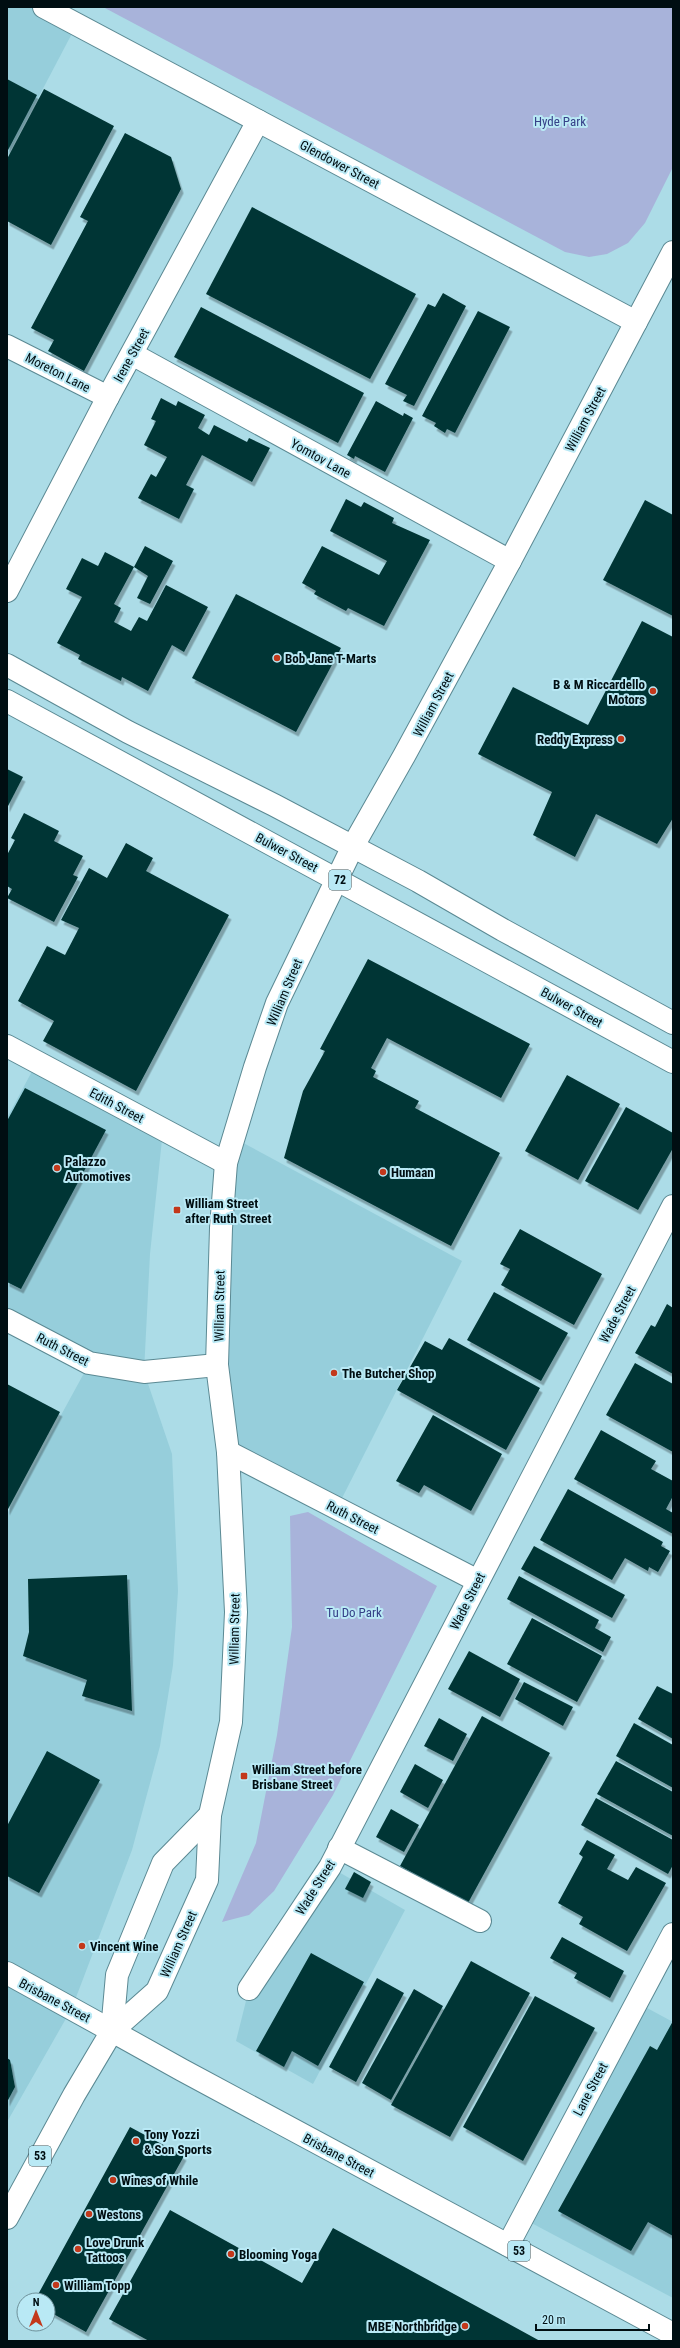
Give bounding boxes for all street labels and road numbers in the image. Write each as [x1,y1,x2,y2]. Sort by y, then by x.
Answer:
street label: Glendower Street [297,137,382,192]
street label: Irene Street [111,326,152,385]
street label: Moreton Lane [23,350,93,395]
street label: William Street [562,384,609,454]
street label: Yomtov Lane [288,436,353,481]
street label: William Street [410,669,457,739]
street label: Bulwer Street [253,830,321,875]
road number: 72 [329,870,351,890]
street label: William Street [264,956,305,1028]
street label: Bulwer Street [538,984,605,1031]
street label: Edith Street [87,1085,147,1126]
street label: William Street [211,1270,228,1342]
street label: Wade Street [596,1283,639,1345]
street label: Ruth Street [34,1330,92,1369]
street label: Ruth Street [324,1498,382,1537]
street label: Wade Street [447,1570,488,1632]
street label: William Street [226,1593,243,1665]
street label: Wade Street [293,1857,338,1917]
street label: William Street [157,1908,200,1980]
street label: Brisbane Street [17,1975,93,2026]
street label: Lane Street [570,2060,611,2118]
street label: Brisbane Street [301,2130,377,2181]
road number: 53 [29,2146,51,2166]
road number: 53 [508,2241,530,2261]

